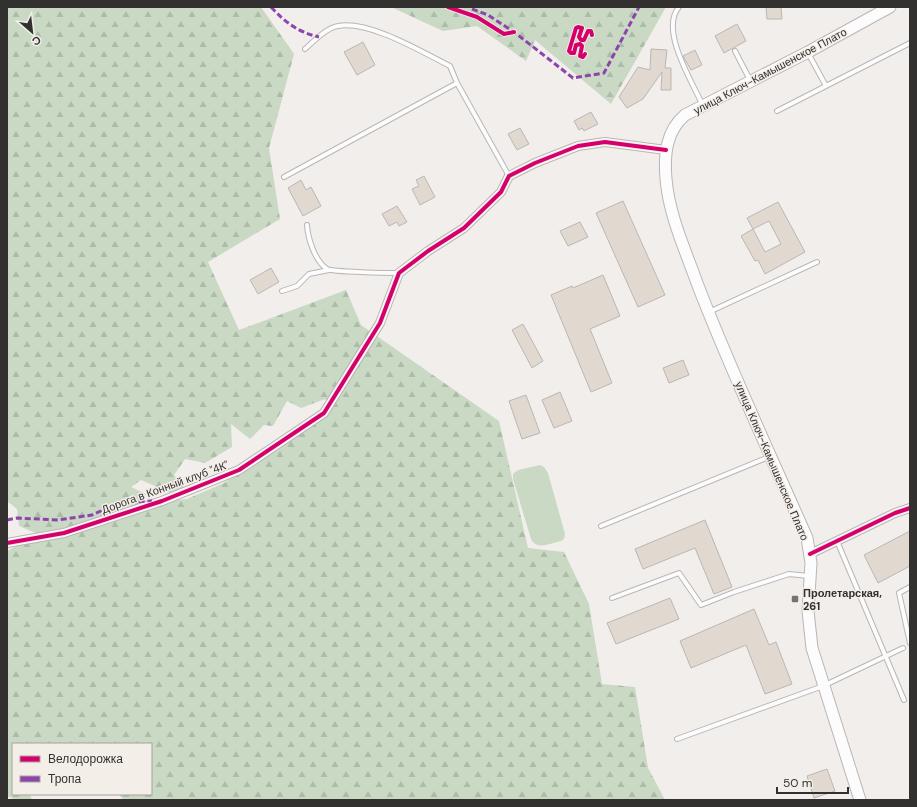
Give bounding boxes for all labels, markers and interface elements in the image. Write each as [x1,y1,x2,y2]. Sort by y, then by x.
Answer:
north arrow [12,12,52,52]
street label: улица Ключ-Камышенское Плато [691,25,849,117]
text: С [30,33,43,49]
street label: улица Ключ-Камышенское Плато [732,379,812,543]
street label: Дорога в Конный клуб "4К" [100,457,230,517]
place label: Пролетарская, 261 [803,586,882,613]
marker: Пролетарская, 261 [790,594,800,604]
legend [12,743,152,795]
text: Велодорожка [48,751,123,767]
scale bar [777,769,848,795]
text: Тропа [48,771,82,787]
text: 50 m [783,775,812,791]

